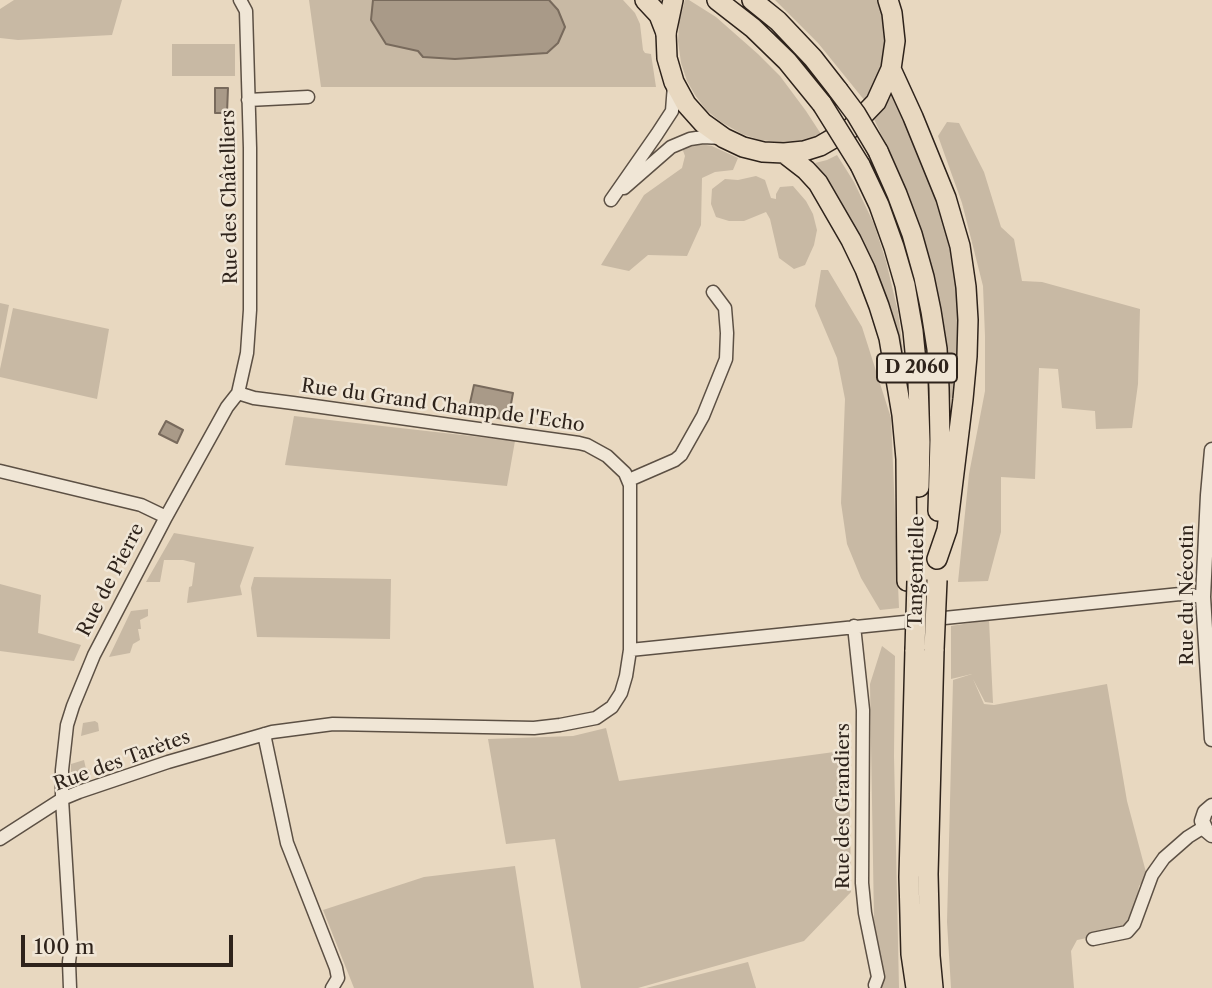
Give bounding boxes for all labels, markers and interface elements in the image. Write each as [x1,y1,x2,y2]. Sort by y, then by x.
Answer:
street label: Rue des Châtelliers [217,109,243,285]
road number: D 2060 [877,354,957,382]
street label: Rue du Grand Champ de l'Echo [300,375,586,437]
street label: Tangentielle [905,516,929,628]
street label: Rue de Pierre [73,520,149,640]
street label: Rue du Nécotin [1177,524,1199,666]
street label: Rue des Grandiers [833,723,855,889]
street label: Rue des Tarètes [51,726,193,796]
scale bar [24,922,236,966]
text: 100 m [34,934,95,959]

